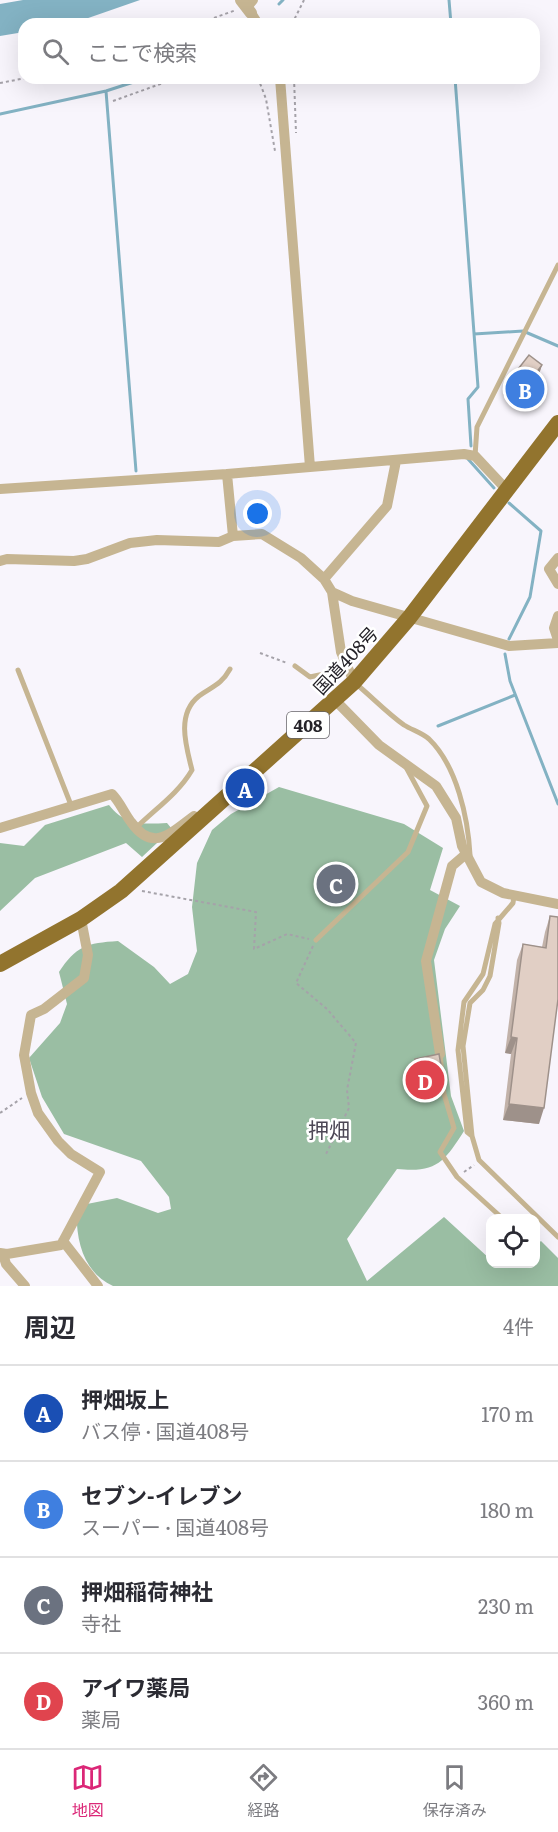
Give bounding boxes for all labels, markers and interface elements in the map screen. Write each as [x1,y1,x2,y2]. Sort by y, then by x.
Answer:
search box [18,18,540,84]
icon: search [39,35,72,68]
text: ここで検索 [87,35,197,68]
pin: B [506,366,544,412]
your location [243,499,272,528]
street label: 国道408号 [306,620,384,700]
road number: 408 [287,712,329,738]
pin: A [226,766,264,810]
pin: C [316,862,356,906]
pin: D [406,1058,444,1102]
district label: 押畑 [308,1113,350,1144]
map controls [486,1214,540,1268]
button: locate [486,1214,540,1268]
text: 周辺 [24,1306,76,1345]
text: 4件 [503,1310,534,1340]
text: 押畑坂上 [81,1382,169,1415]
text: A [36,1398,51,1428]
text: 170 m [481,1398,534,1428]
text: バス停 · 国道408号 [81,1415,249,1445]
text: セブン-イレブン [81,1478,242,1511]
text: B [37,1494,50,1524]
text: 180 m [480,1494,534,1524]
text: スーパー · 国道408号 [81,1511,269,1541]
text: 押畑稲荷神社 [81,1574,213,1607]
text: C [36,1590,51,1620]
text: 230 m [478,1590,534,1620]
text: 寺社 [81,1607,121,1637]
text: アイワ薬局 [81,1670,190,1703]
text: D [36,1686,51,1716]
text: 360 m [477,1686,534,1716]
text: 薬局 [81,1703,121,1733]
tab: 地図 [71,1761,104,1821]
tab: 経路 [247,1761,280,1821]
tab: 保存済み [423,1761,487,1821]

